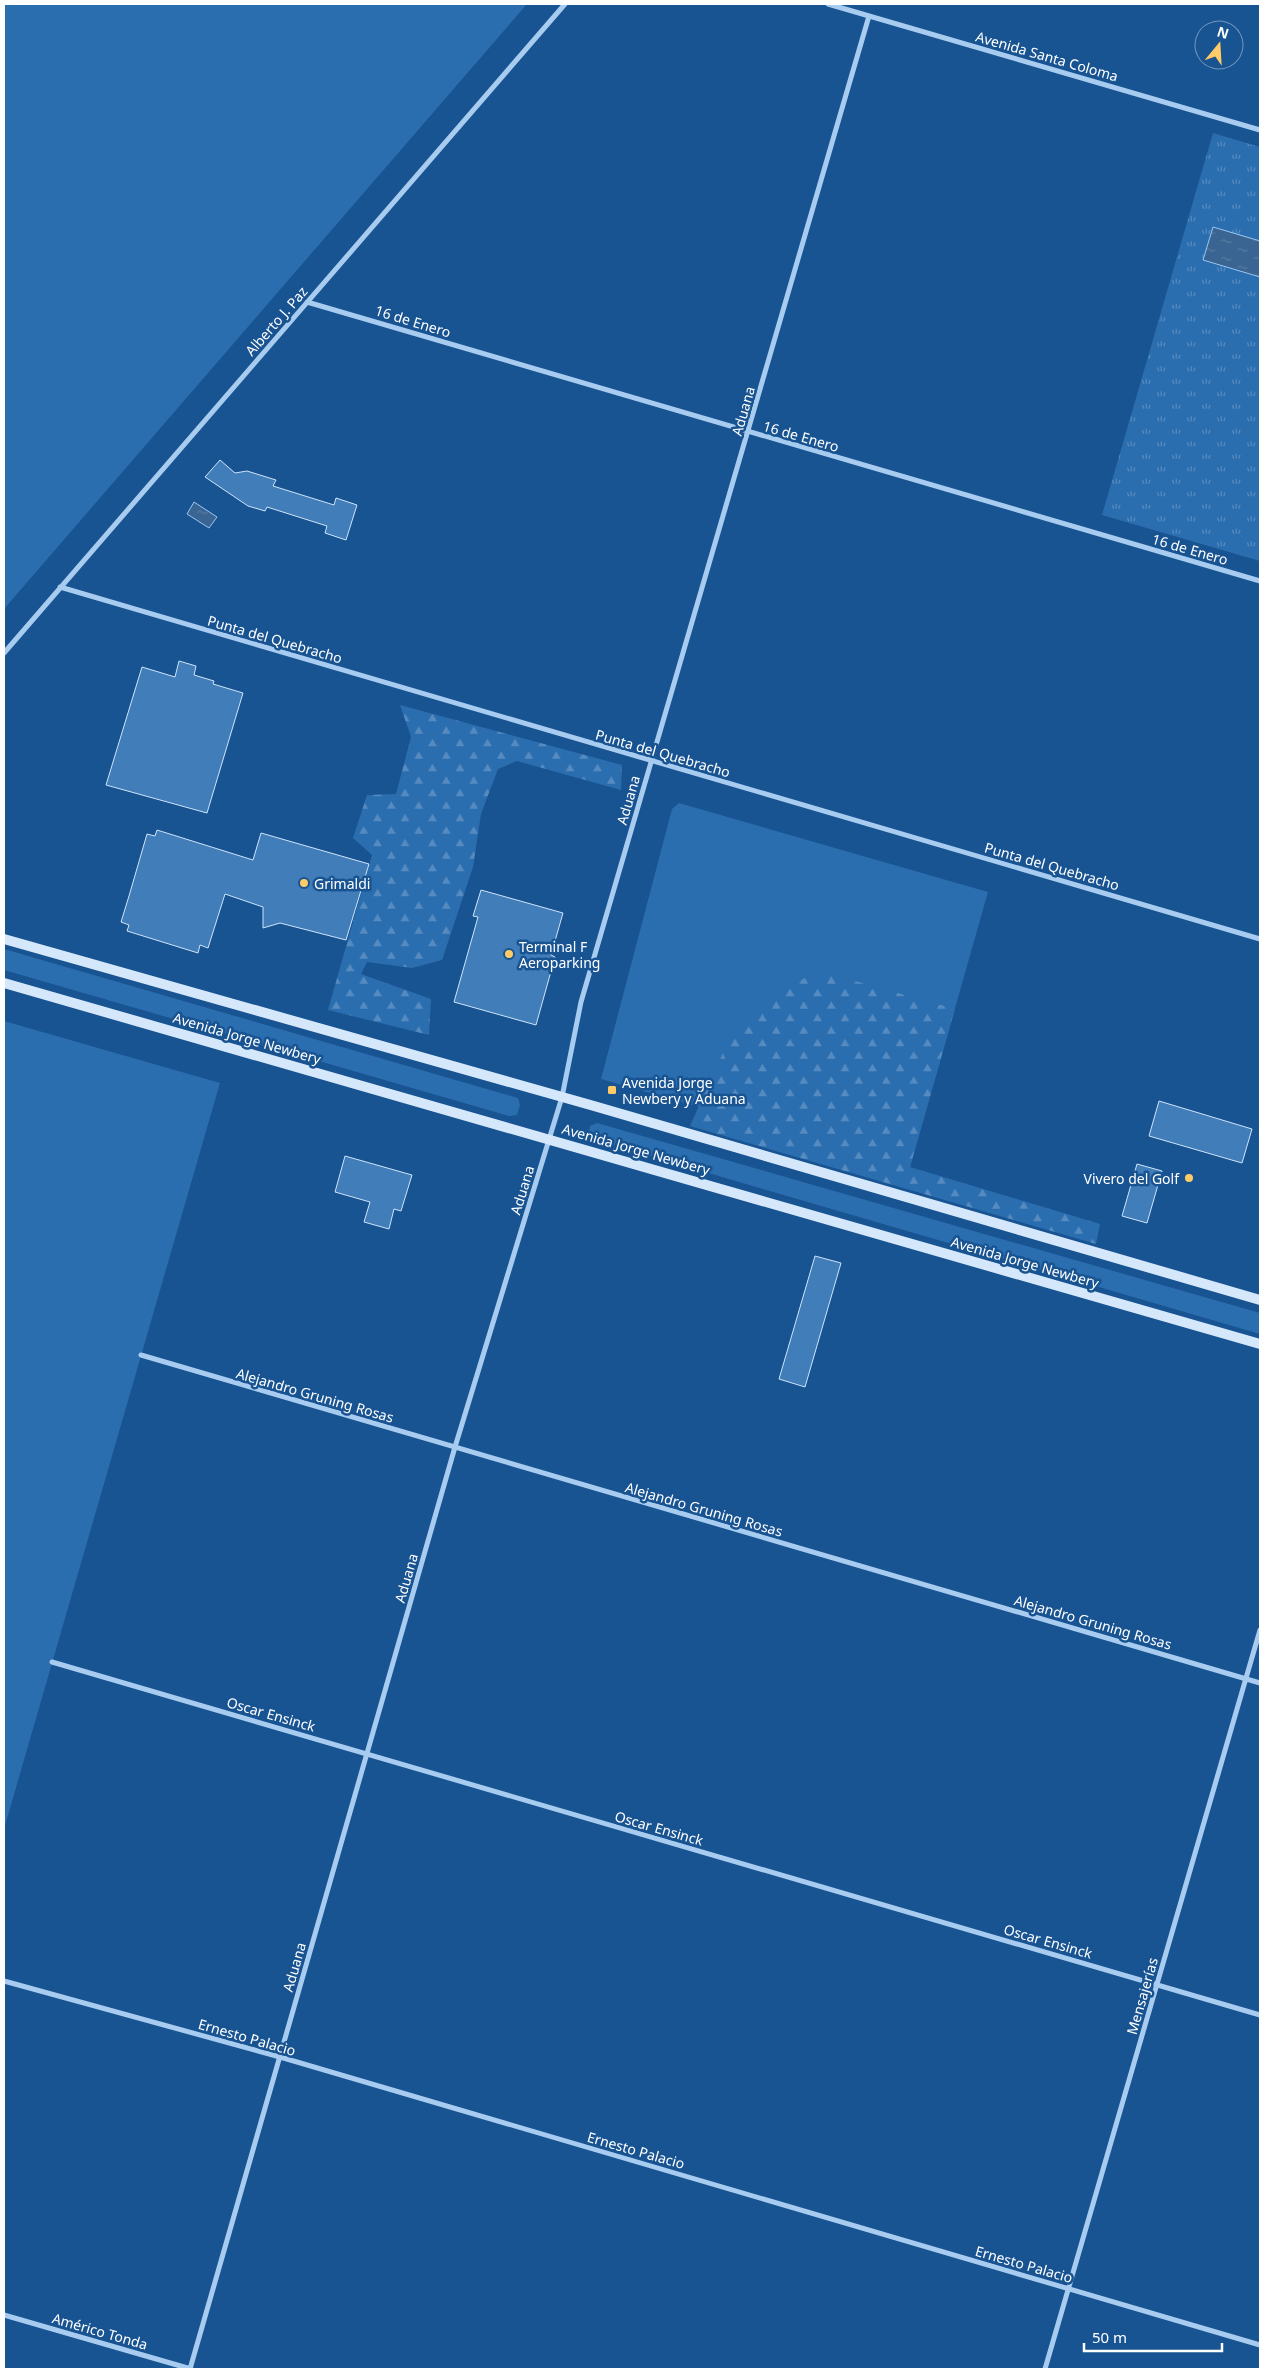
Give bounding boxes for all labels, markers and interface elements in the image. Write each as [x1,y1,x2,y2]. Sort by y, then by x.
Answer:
north arrow [1194,20,1244,70]
text: N [1215,21,1232,43]
street label: Avenida Santa Coloma [974,27,1120,85]
street label: Alberto J. Paz [241,282,312,360]
street label: 16 de Enero [373,300,453,342]
street label: Aduana [727,384,759,438]
street label: 16 de Enero [761,416,841,456]
street label: 16 de Enero [1150,529,1230,569]
street label: Punta del Quebracho [205,611,345,667]
street label: Punta del Quebracho [593,725,733,781]
street label: Aduana [612,773,644,827]
street label: Punta del Quebracho [982,838,1122,894]
place label: Grimaldi [314,874,370,893]
marker: Grimaldi [298,877,310,889]
place label: Terminal F Aeroparking [519,937,600,972]
marker: Terminal F Aeroparking [503,948,515,960]
street label: Avenida Jorge Newbery [171,1008,324,1068]
place label: Avenida Jorge Newbery y Aduana [622,1073,746,1108]
marker: Avenida Jorge Newbery y Aduana [606,1084,618,1096]
street label: Avenida Jorge Newbery [560,1119,713,1179]
street label: Aduana [506,1163,538,1217]
place label: Vivero del Golf [1084,1169,1180,1188]
marker: Vivero del Golf [1183,1172,1195,1184]
street label: Avenida Jorge Newbery [949,1232,1102,1292]
street label: Alejandro Gruning Rosas [234,1363,396,1427]
street label: Alejandro Gruning Rosas [623,1477,785,1541]
street label: Aduana [390,1551,422,1605]
street label: Alejandro Gruning Rosas [1012,1590,1174,1654]
street label: Oscar Ensinck [225,1692,318,1736]
street label: Oscar Ensinck [613,1806,706,1850]
street label: Oscar Ensinck [1002,1919,1095,1963]
street label: Aduana [278,1940,310,1994]
street label: Mensajerías [1122,1955,1162,2037]
street label: Ernesto Palacio [196,2014,298,2060]
street label: Ernesto Palacio [585,2127,687,2173]
street label: Ernesto Palacio [973,2241,1075,2287]
street label: Américo Tonda [50,2308,150,2354]
scale bar [1084,2320,1222,2352]
text: 50 m [1092,2327,1127,2347]

